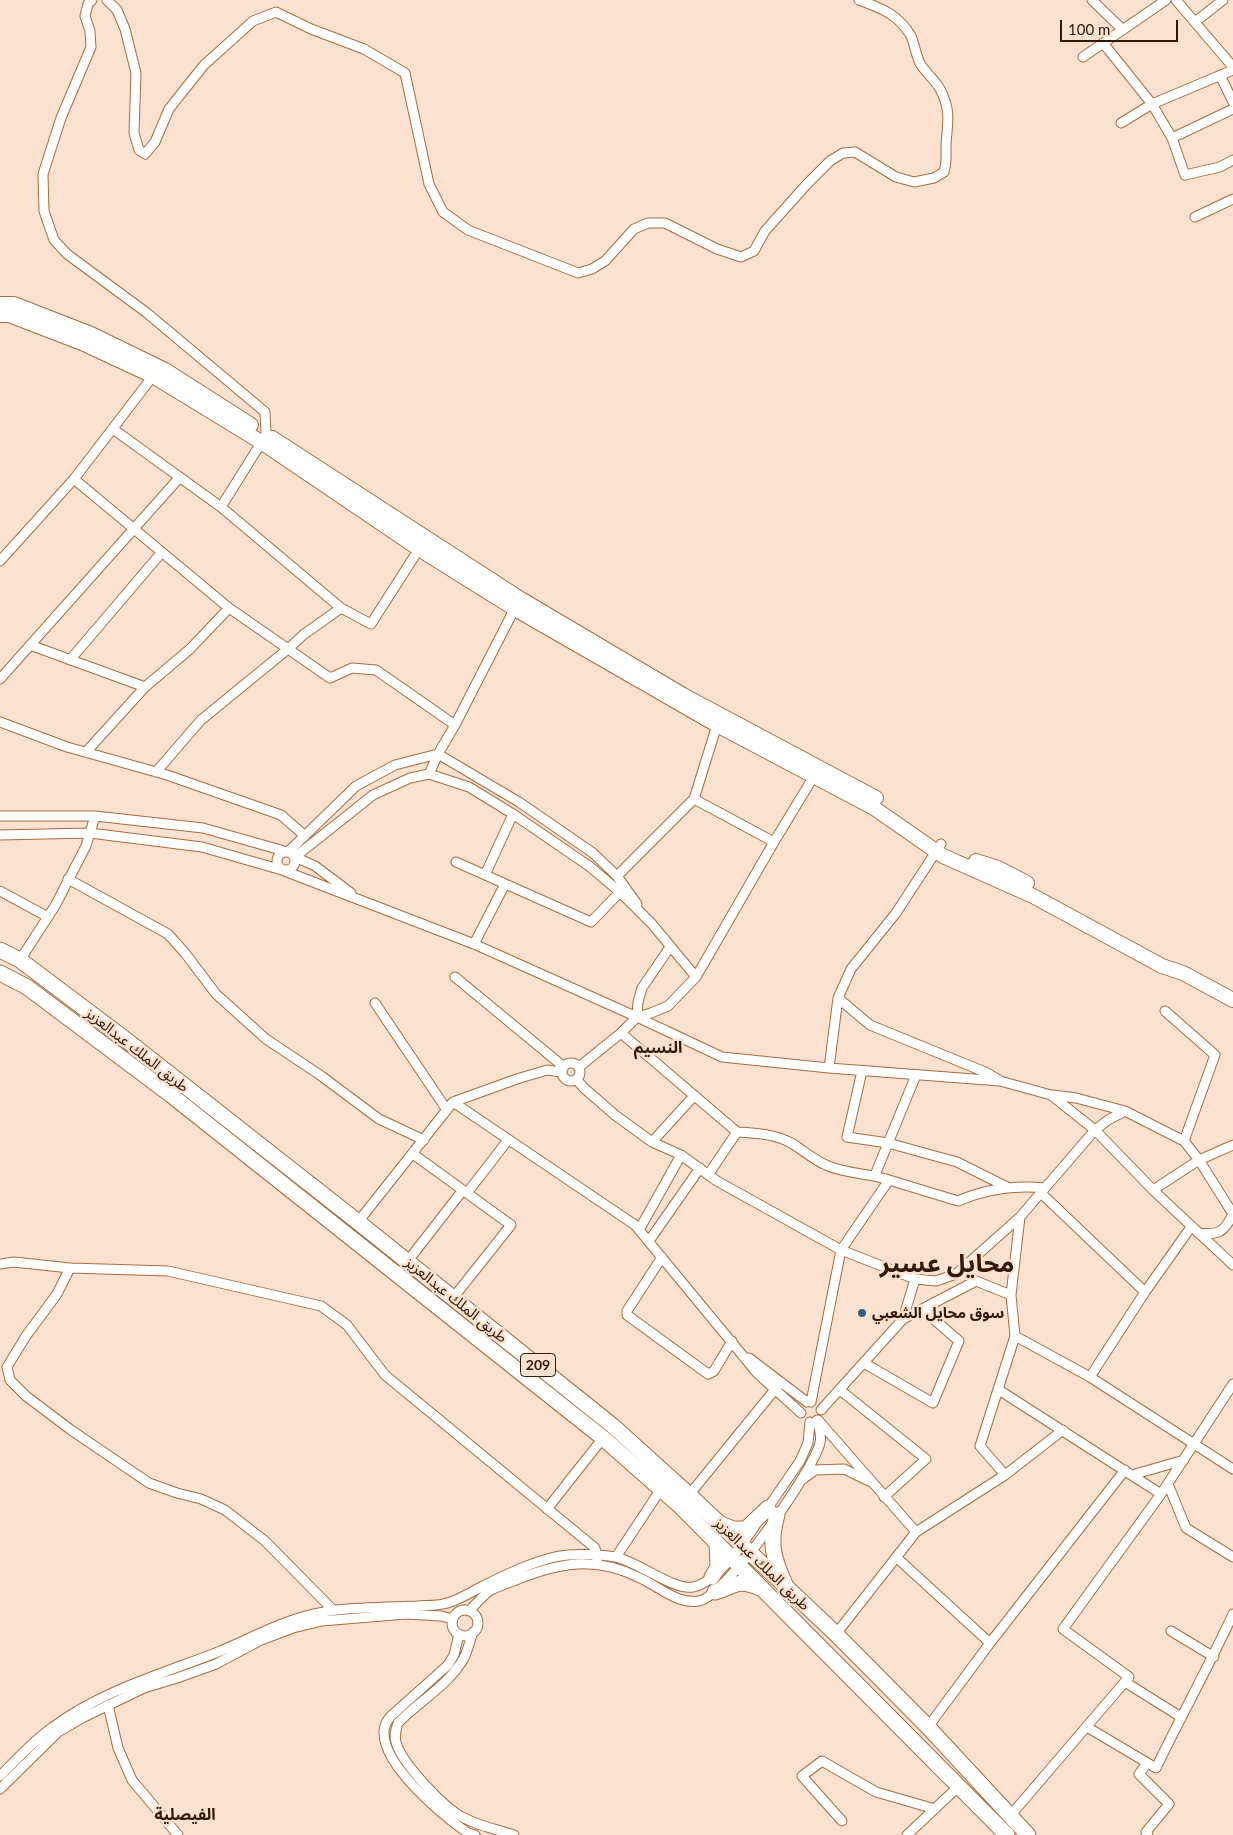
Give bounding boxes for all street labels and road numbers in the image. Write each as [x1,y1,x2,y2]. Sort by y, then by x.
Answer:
street label: طريق الملك عبدالعزيز [82,1004,192,1096]
street label: طريق الملك عبدالعزيز [401,1253,511,1347]
road number: 209 [520,1354,556,1376]
street label: طريق الملك عبدالعزيز [710,1514,814,1614]

